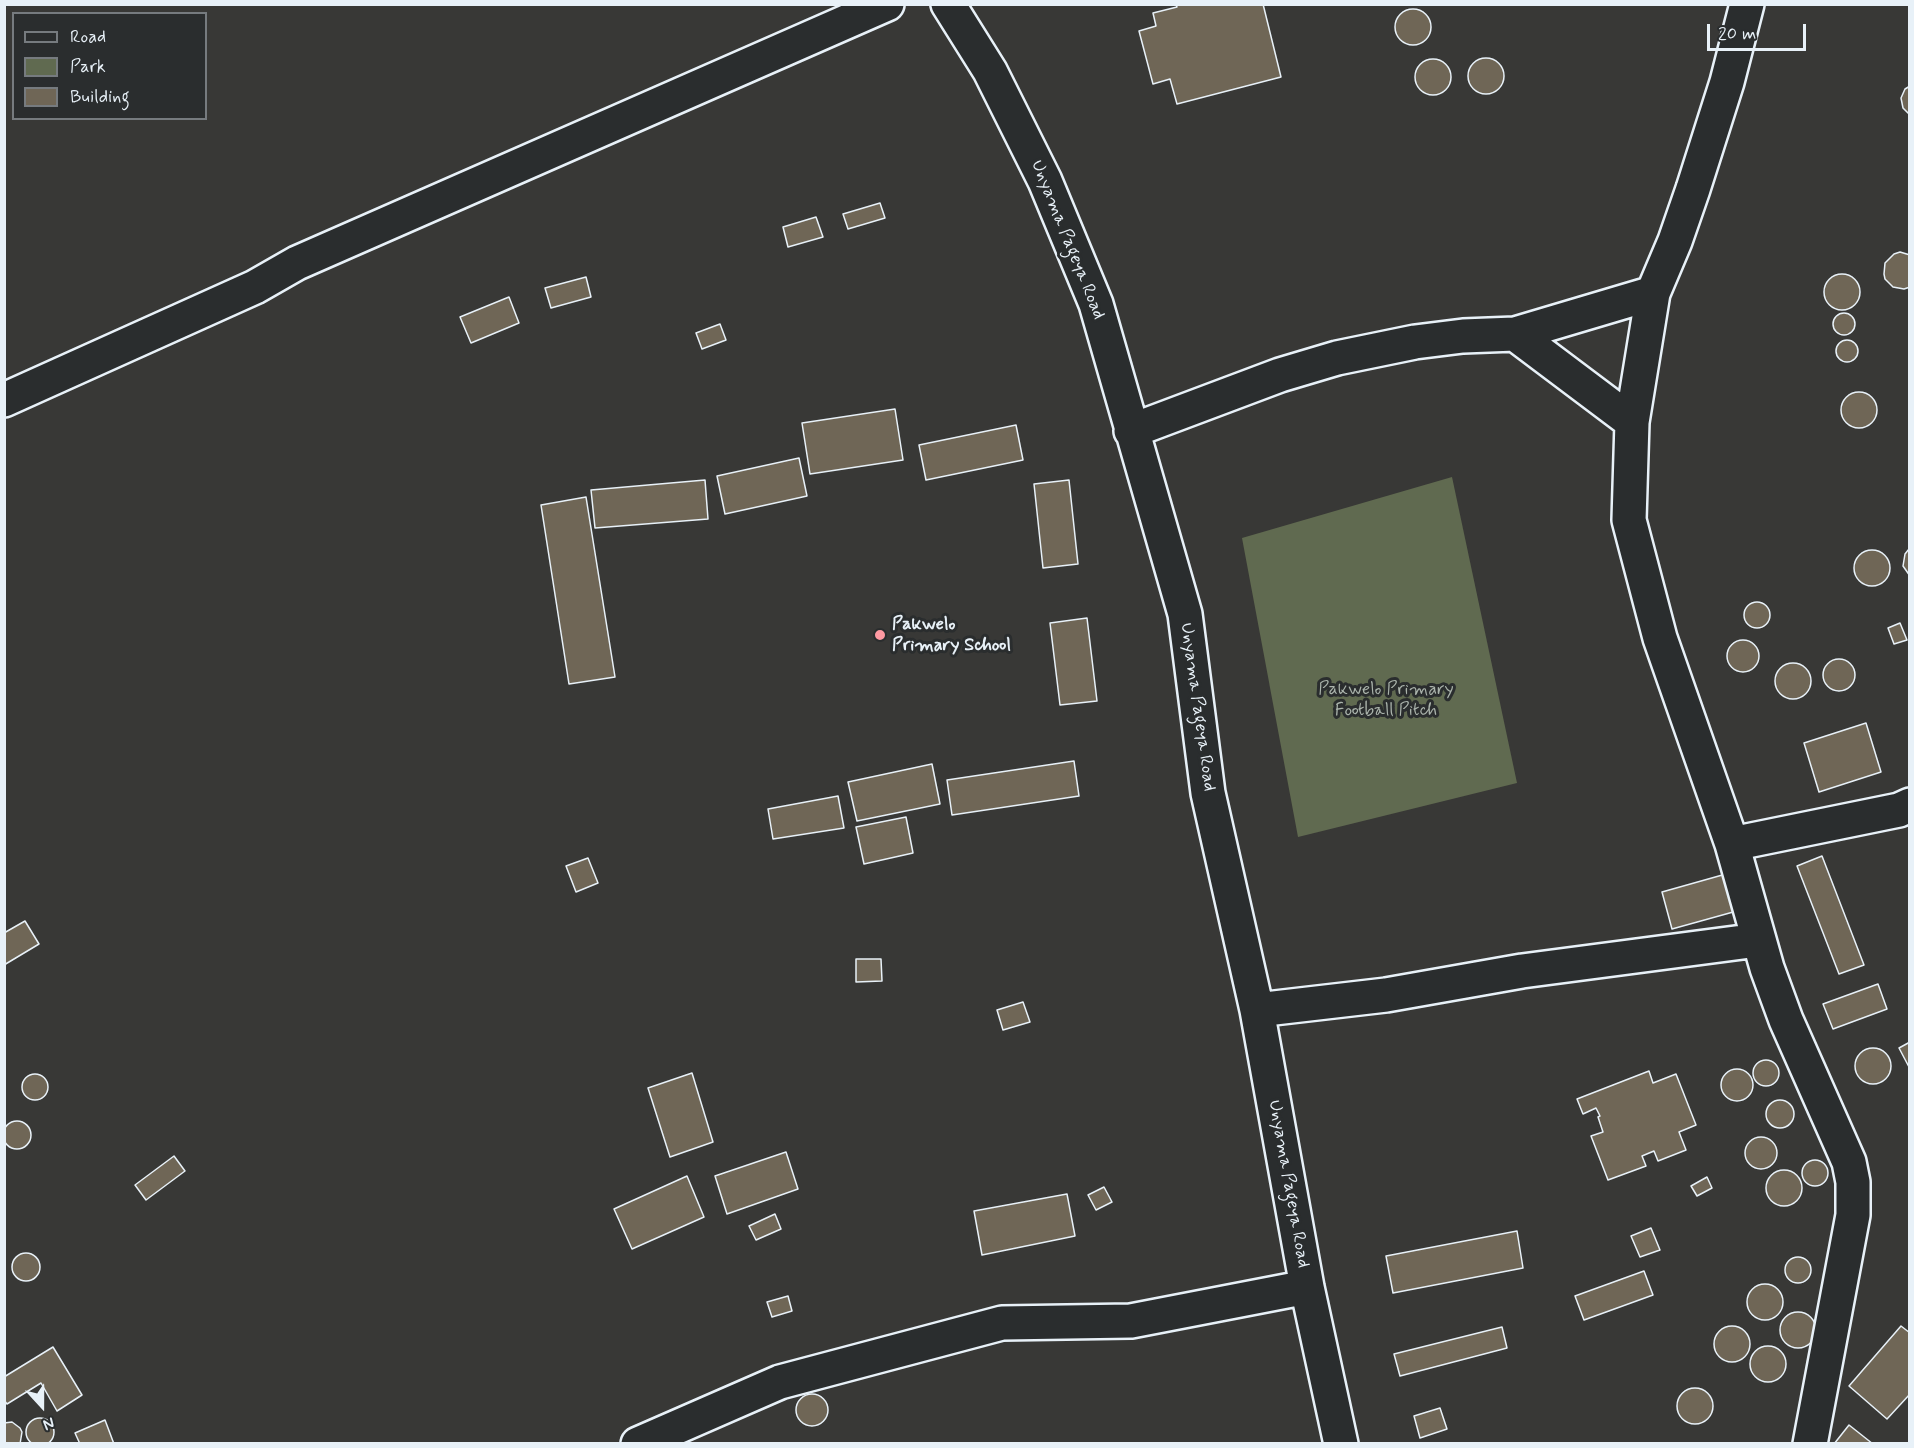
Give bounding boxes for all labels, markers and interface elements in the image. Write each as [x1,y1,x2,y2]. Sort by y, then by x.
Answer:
legend [12,12,207,120]
scale bar [1710,12,1809,50]
text: 20 m [1718,22,1756,46]
text: Road [70,25,106,49]
text: Park [70,55,106,79]
text: Building [70,85,130,109]
street label: Unyama Pageya Road [1025,157,1109,323]
place label: Pakwelo Primary School [892,614,1011,656]
street label: Unyama Pageya Road [1174,621,1220,793]
marker: Pakwelo Primary School [873,628,887,642]
park label: Pakwelo Primary Football Pitch [1318,679,1454,722]
street label: Unyama Pageya Road [1263,1098,1313,1270]
north arrow [12,1376,72,1436]
text: N [40,1412,57,1435]

